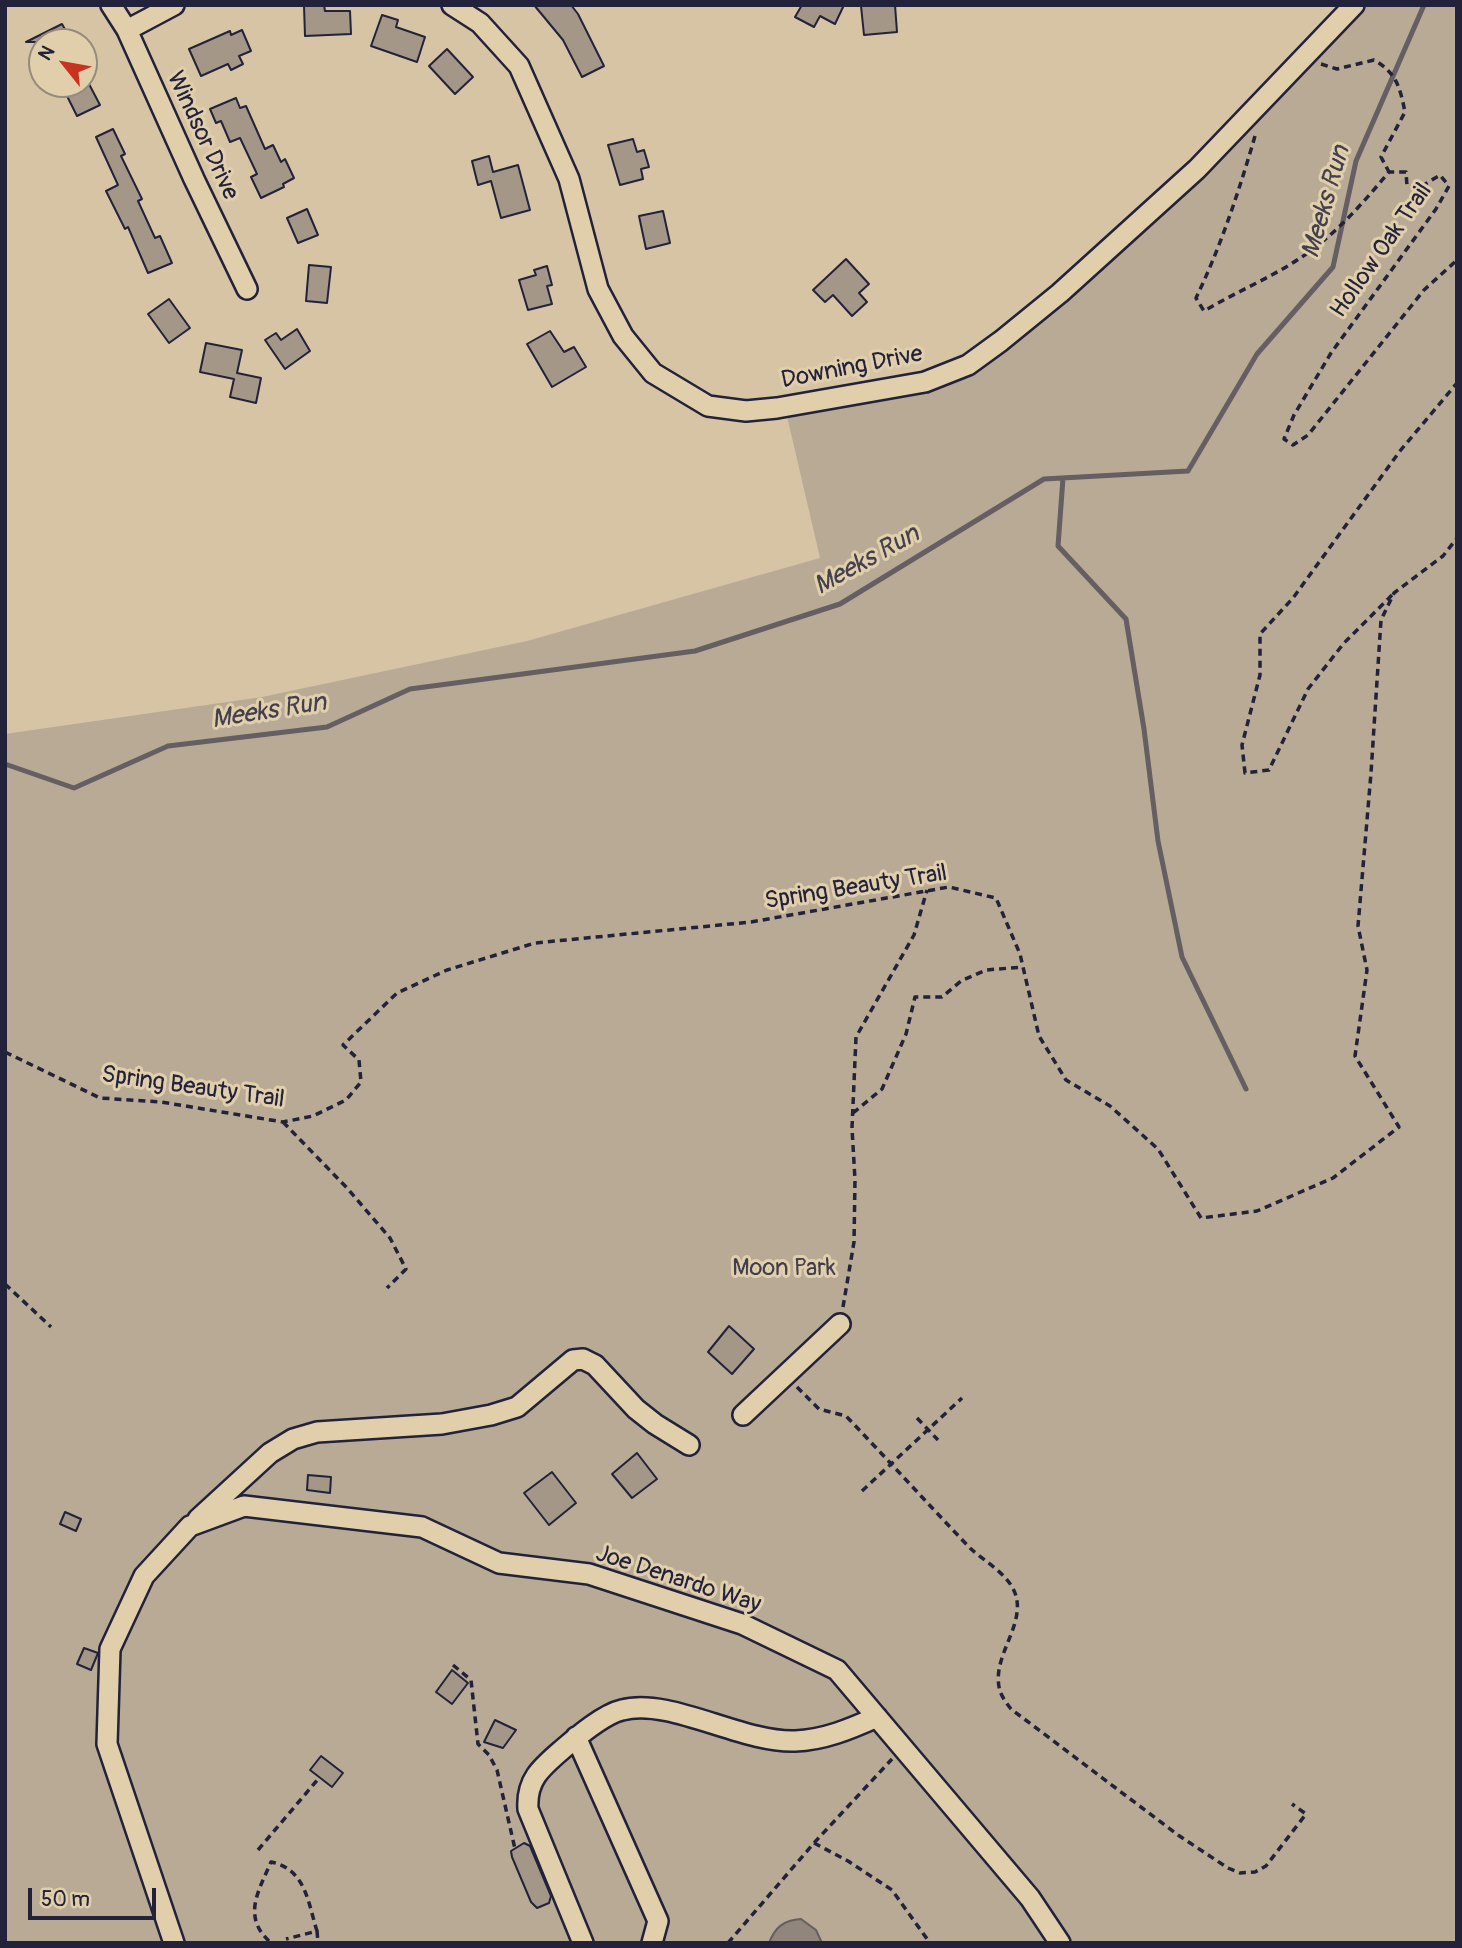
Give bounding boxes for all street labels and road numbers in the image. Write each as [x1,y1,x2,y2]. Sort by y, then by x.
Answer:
street label: Windsor Drive [160,67,244,205]
street label: Hollow Oak Trail [1325,178,1439,324]
street label: Downing Drive [779,340,925,396]
street label: Spring Beauty Trail [763,859,949,917]
street label: Spring Beauty Trail [100,1061,286,1115]
street label: Joe Denardo Way [592,1540,764,1620]

